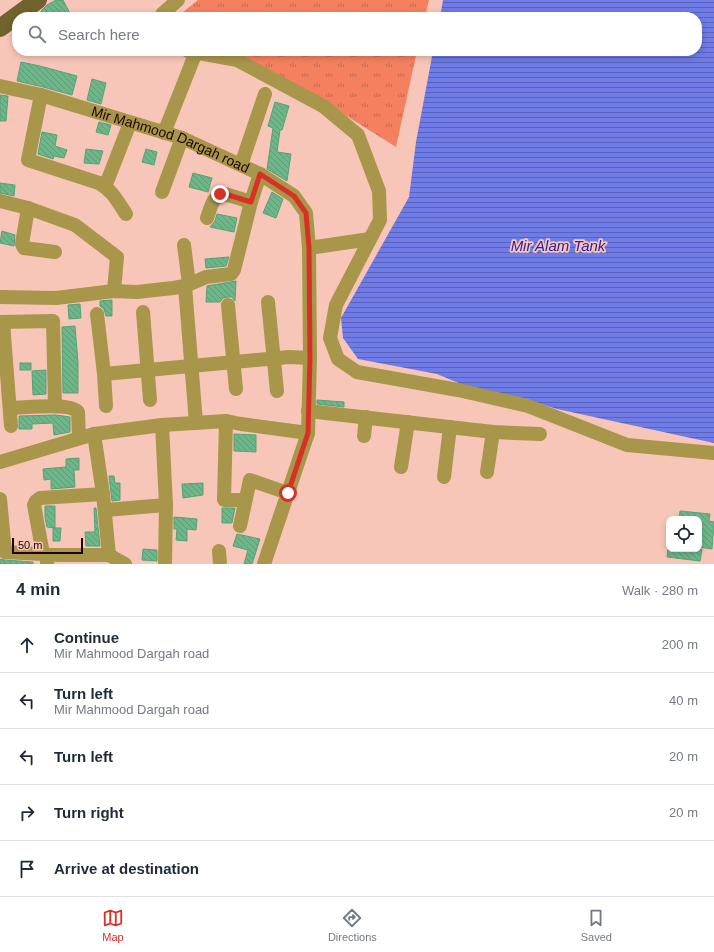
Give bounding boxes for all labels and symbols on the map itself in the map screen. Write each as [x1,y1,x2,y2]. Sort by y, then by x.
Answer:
street label: Mir Mahmood Dargah road [90,103,252,176]
route end [211,185,229,203]
water label: Mir Alam Tank [511,237,607,254]
route start [279,484,297,502]
scale bar [12,536,83,555]

